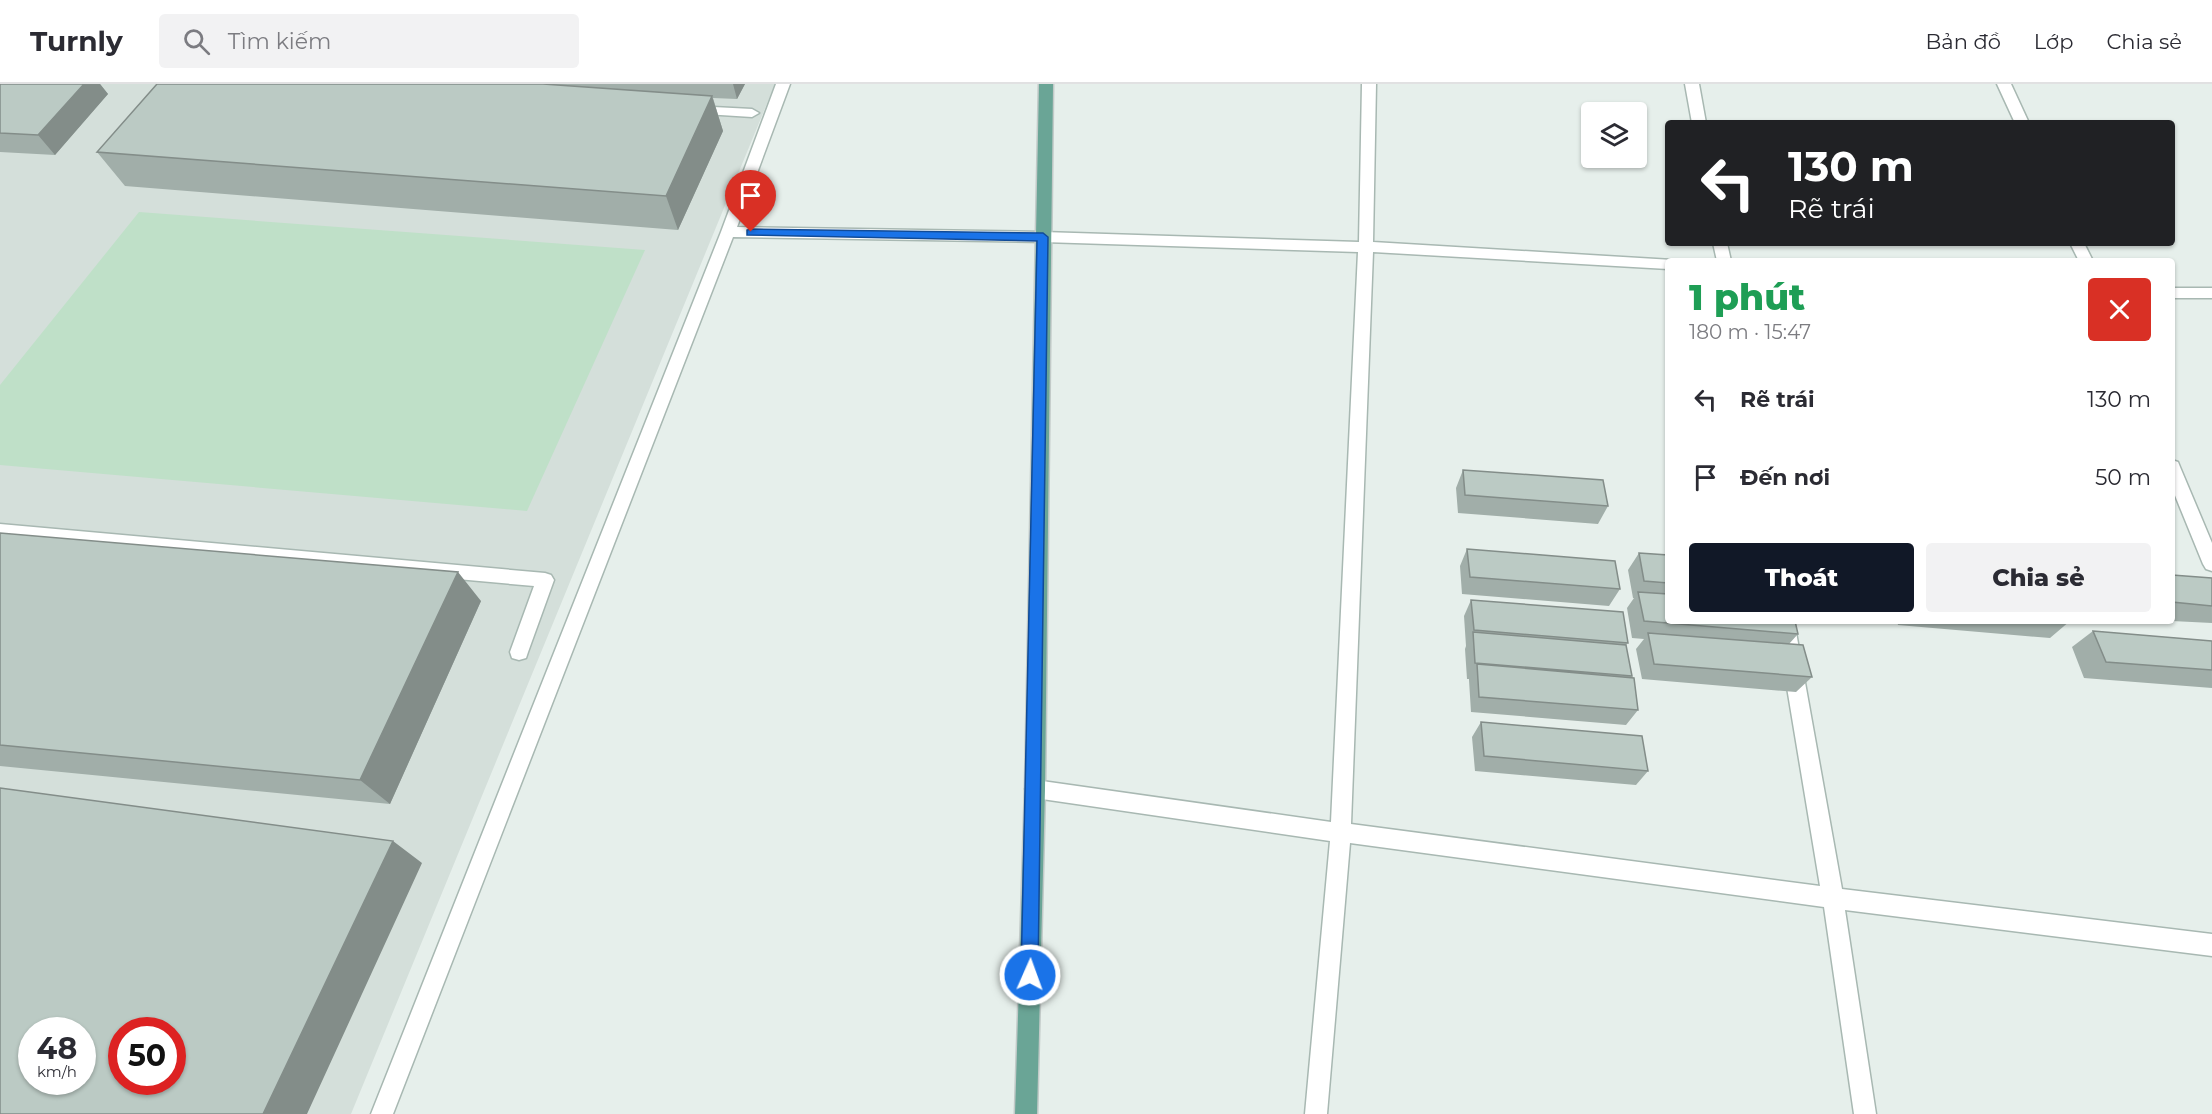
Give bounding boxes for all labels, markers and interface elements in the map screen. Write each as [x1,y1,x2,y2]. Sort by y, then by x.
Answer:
search box [159,14,579,68]
text: Turnly [30,24,123,58]
icon: search [180,25,213,58]
text: Tìm kiếm [228,28,331,55]
text: Bản đồ [1925,29,2001,54]
text: Lớp [2034,29,2073,54]
text: Chia sẻ [2106,29,2182,54]
map controls [1581,102,1647,168]
button: layers [1581,102,1647,168]
text: 130 m [1788,140,1914,192]
icon: left [1689,144,1767,222]
pin [725,170,776,232]
icon: arrive [734,179,767,212]
text: Rẽ trái [1788,192,1875,225]
text: 1 phút [1689,275,1805,319]
button: close [2088,278,2151,341]
text: 180 m · 15:47 [1689,320,1811,344]
icon: left [1689,383,1722,416]
text: Rẽ trái [1740,386,1815,413]
text: 130 m [2087,386,2151,413]
icon: arrive [1689,461,1722,494]
text: Đến nơi [1740,464,1830,491]
text: 50 m [2095,464,2151,491]
button: Thoát [1689,543,1914,612]
button: Chia sẻ [1926,543,2151,612]
position arrow [998,943,1062,1007]
speed limit sign: 50 [108,1017,186,1095]
text: 48 [37,1030,77,1067]
text: km/h [37,1062,77,1081]

